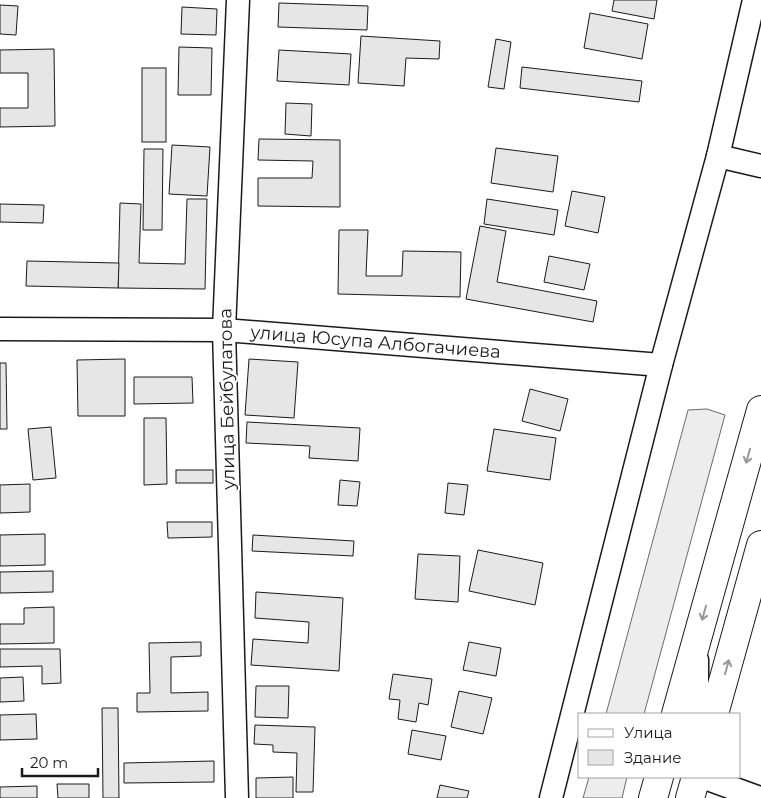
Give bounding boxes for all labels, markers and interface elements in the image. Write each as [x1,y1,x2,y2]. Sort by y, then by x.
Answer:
street label: улица Бейбулатова [214,308,240,491]
street label: улица Юсупа Албогачиева [249,321,501,363]
one-way arrow [743,448,752,464]
one-way arrow [699,605,709,621]
one-way arrow [722,660,732,676]
legend [578,713,741,778]
text: Улица [624,723,672,742]
scale bar [22,746,99,778]
text: Здание [624,748,682,767]
text: 20 m [30,753,68,772]

